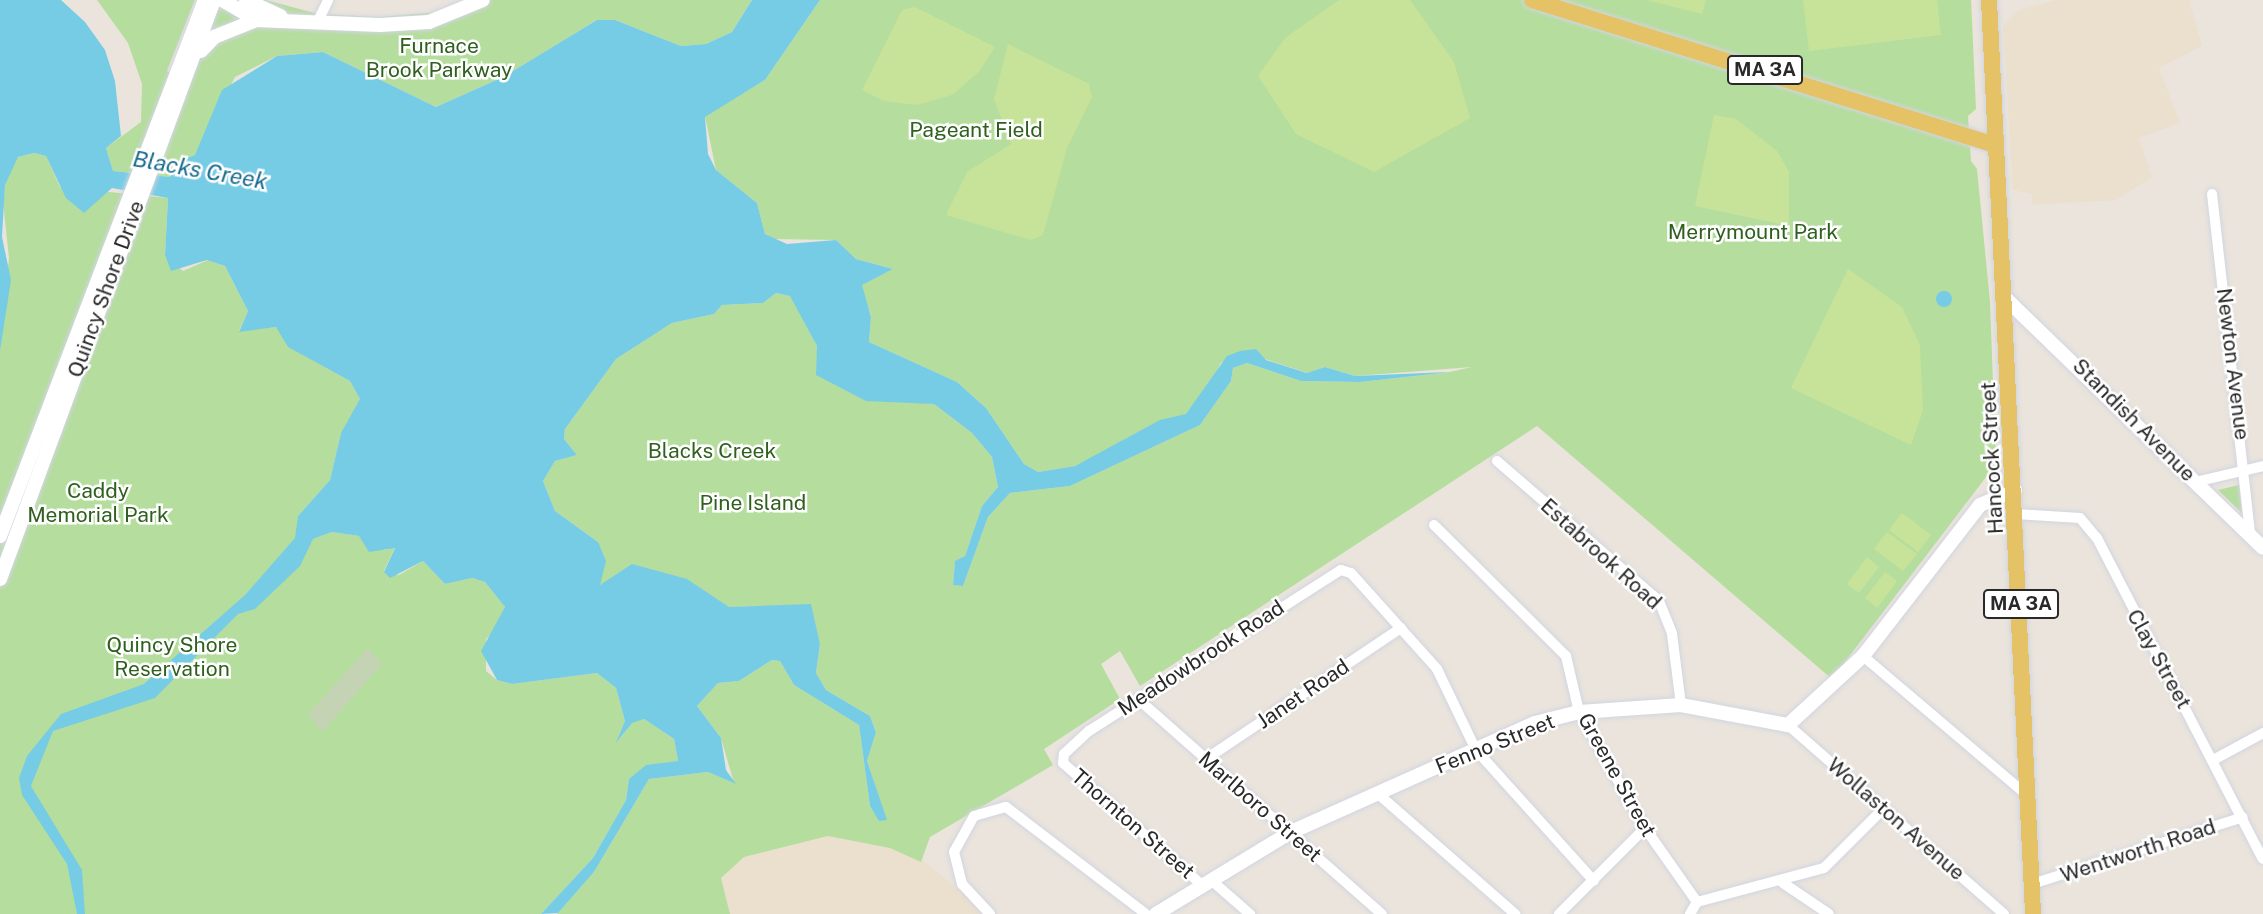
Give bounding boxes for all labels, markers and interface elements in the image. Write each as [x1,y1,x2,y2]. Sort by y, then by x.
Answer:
park label: Furnace Brook Parkway [366,33,512,83]
road number: MA 3A [1726,54,1803,86]
park label: Pageant Field [909,117,1043,143]
water label: Blacks Creek [131,145,269,195]
street label: Quincy Shore Drive [62,197,150,381]
park label: Merrymount Park [1668,219,1838,245]
street label: Newton Avenue [2211,287,2255,441]
street label: Standish Avenue [2067,353,2201,487]
street label: Hancock Street [1975,381,2009,535]
park label: Blacks Creek [648,438,776,464]
park label: Caddy Memorial Park [27,478,169,528]
park label: Pine Island [700,490,806,516]
street label: Estabrook Road [1535,493,1667,615]
road number: MA 3A [1982,589,2060,620]
street label: Meadowbrook Road [1113,595,1289,721]
street label: Clay Street [2121,605,2197,713]
park label: Quincy Shore Reservation [106,632,238,682]
street label: Janet Road [1252,654,1354,734]
street label: Fenno Street [1432,709,1558,779]
street label: Greene Street [1573,709,1661,841]
street label: Marlboro Street [1193,747,1327,867]
street label: Wollaston Avenue [1822,752,1970,886]
street label: Thornton Street [1066,764,1200,884]
street label: Wentworth Road [2057,814,2219,888]

